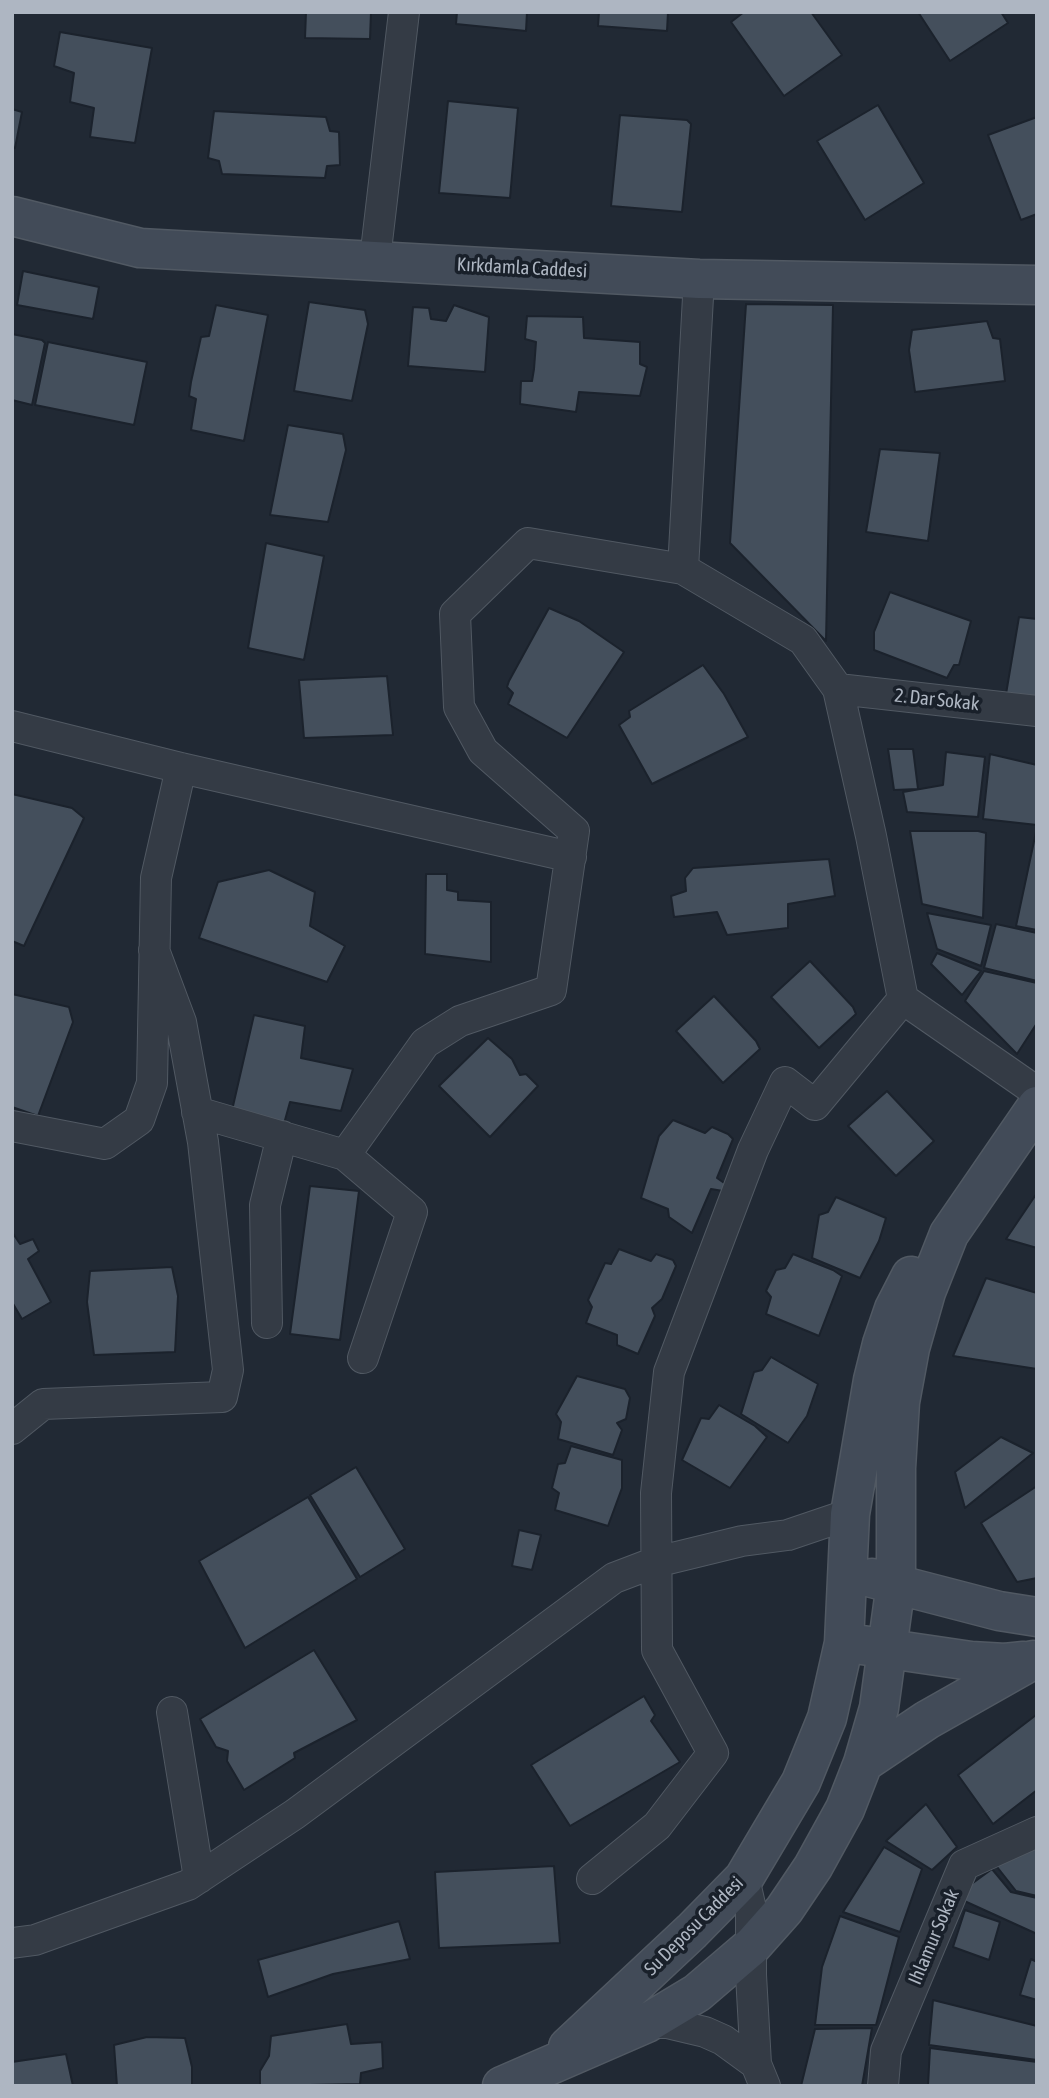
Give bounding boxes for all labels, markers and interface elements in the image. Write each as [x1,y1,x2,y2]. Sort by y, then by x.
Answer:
street label: Kırkdamla Caddesi [456,253,588,283]
street label: 2. Dar Sokak [894,684,980,716]
street label: Su Deposu Caddesi [640,1872,748,1980]
street label: Ihlamur Sokak [904,1886,964,1988]

